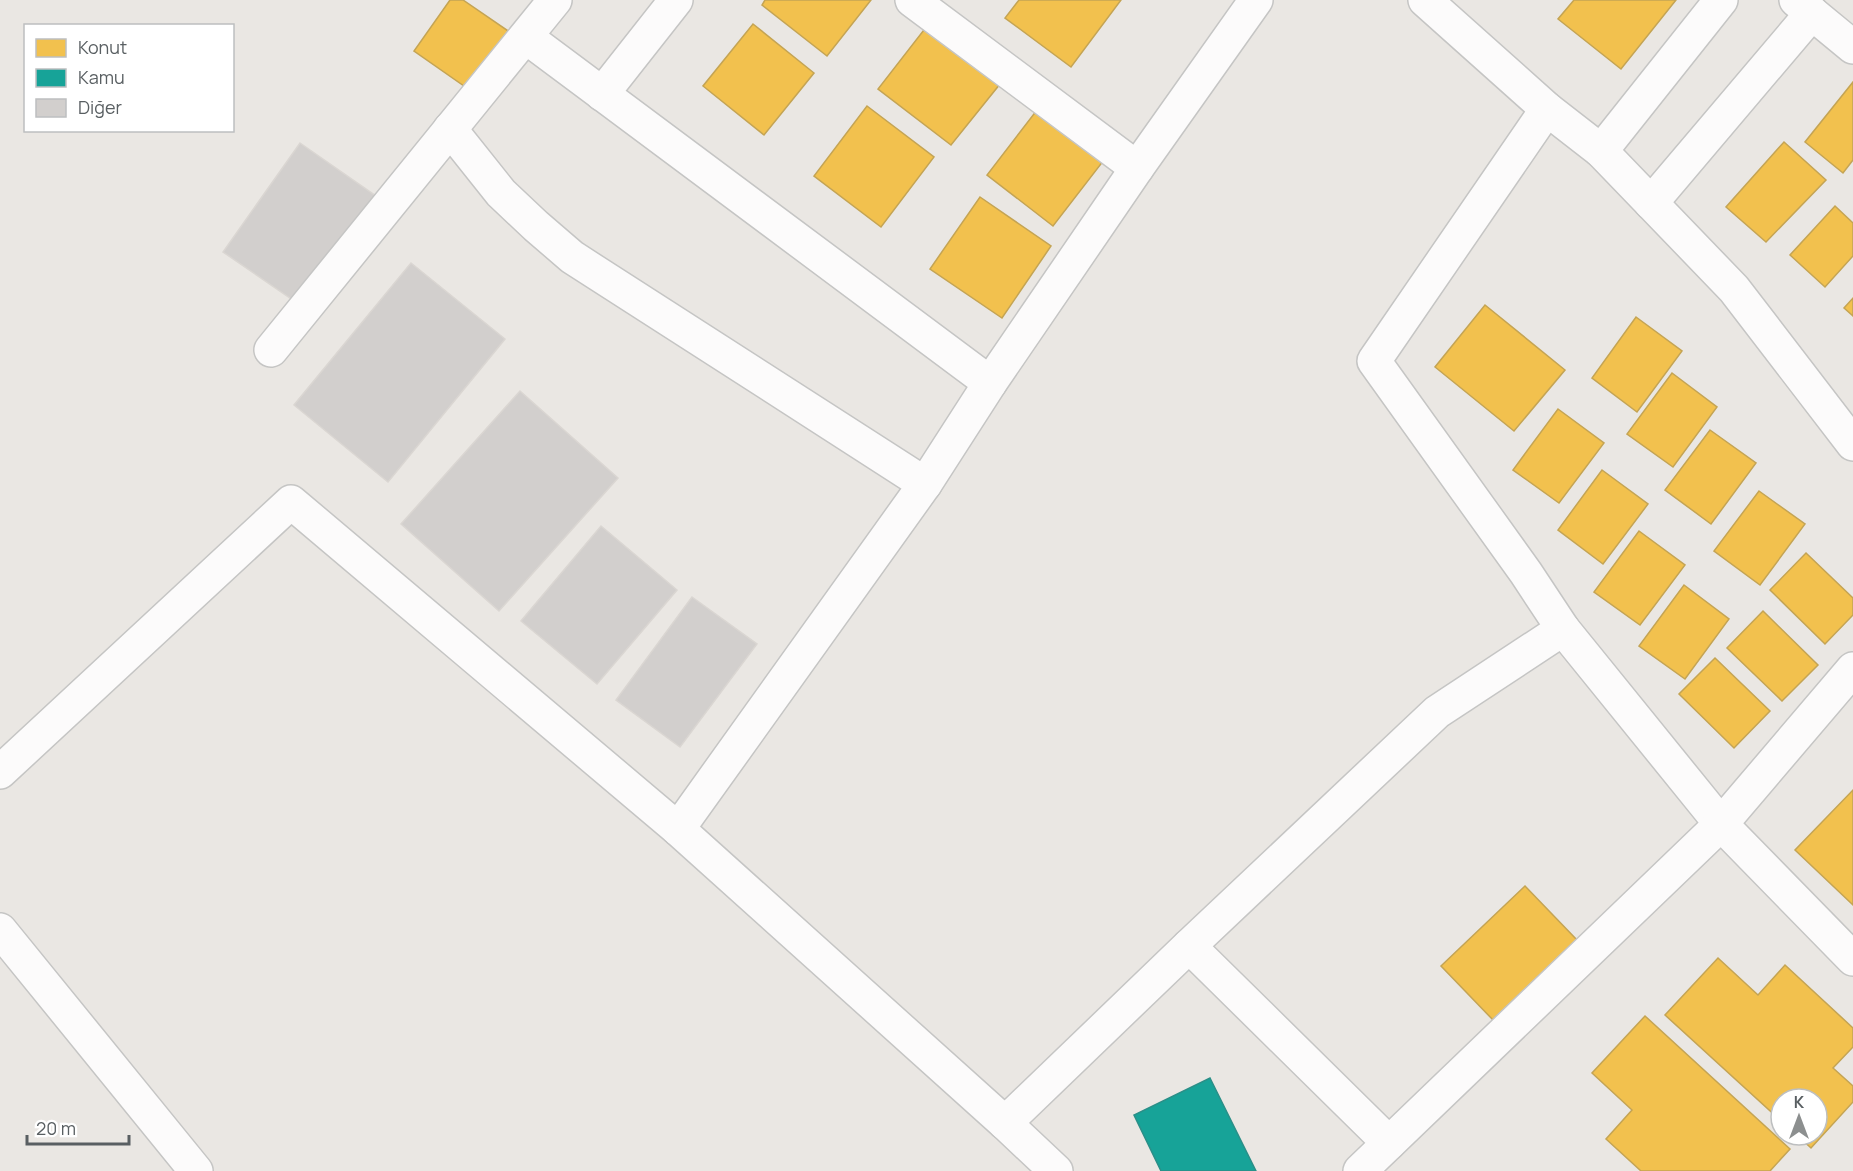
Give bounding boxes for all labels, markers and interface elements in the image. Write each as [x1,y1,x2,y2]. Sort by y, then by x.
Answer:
legend [24,24,234,132]
text: Konut [78,35,127,59]
text: Kamu [78,65,125,89]
text: Diğer [78,95,122,119]
north arrow [1769,1087,1829,1147]
text: K [1794,1091,1805,1113]
scale bar [27,1108,129,1146]
text: 20 m [36,1116,76,1140]

